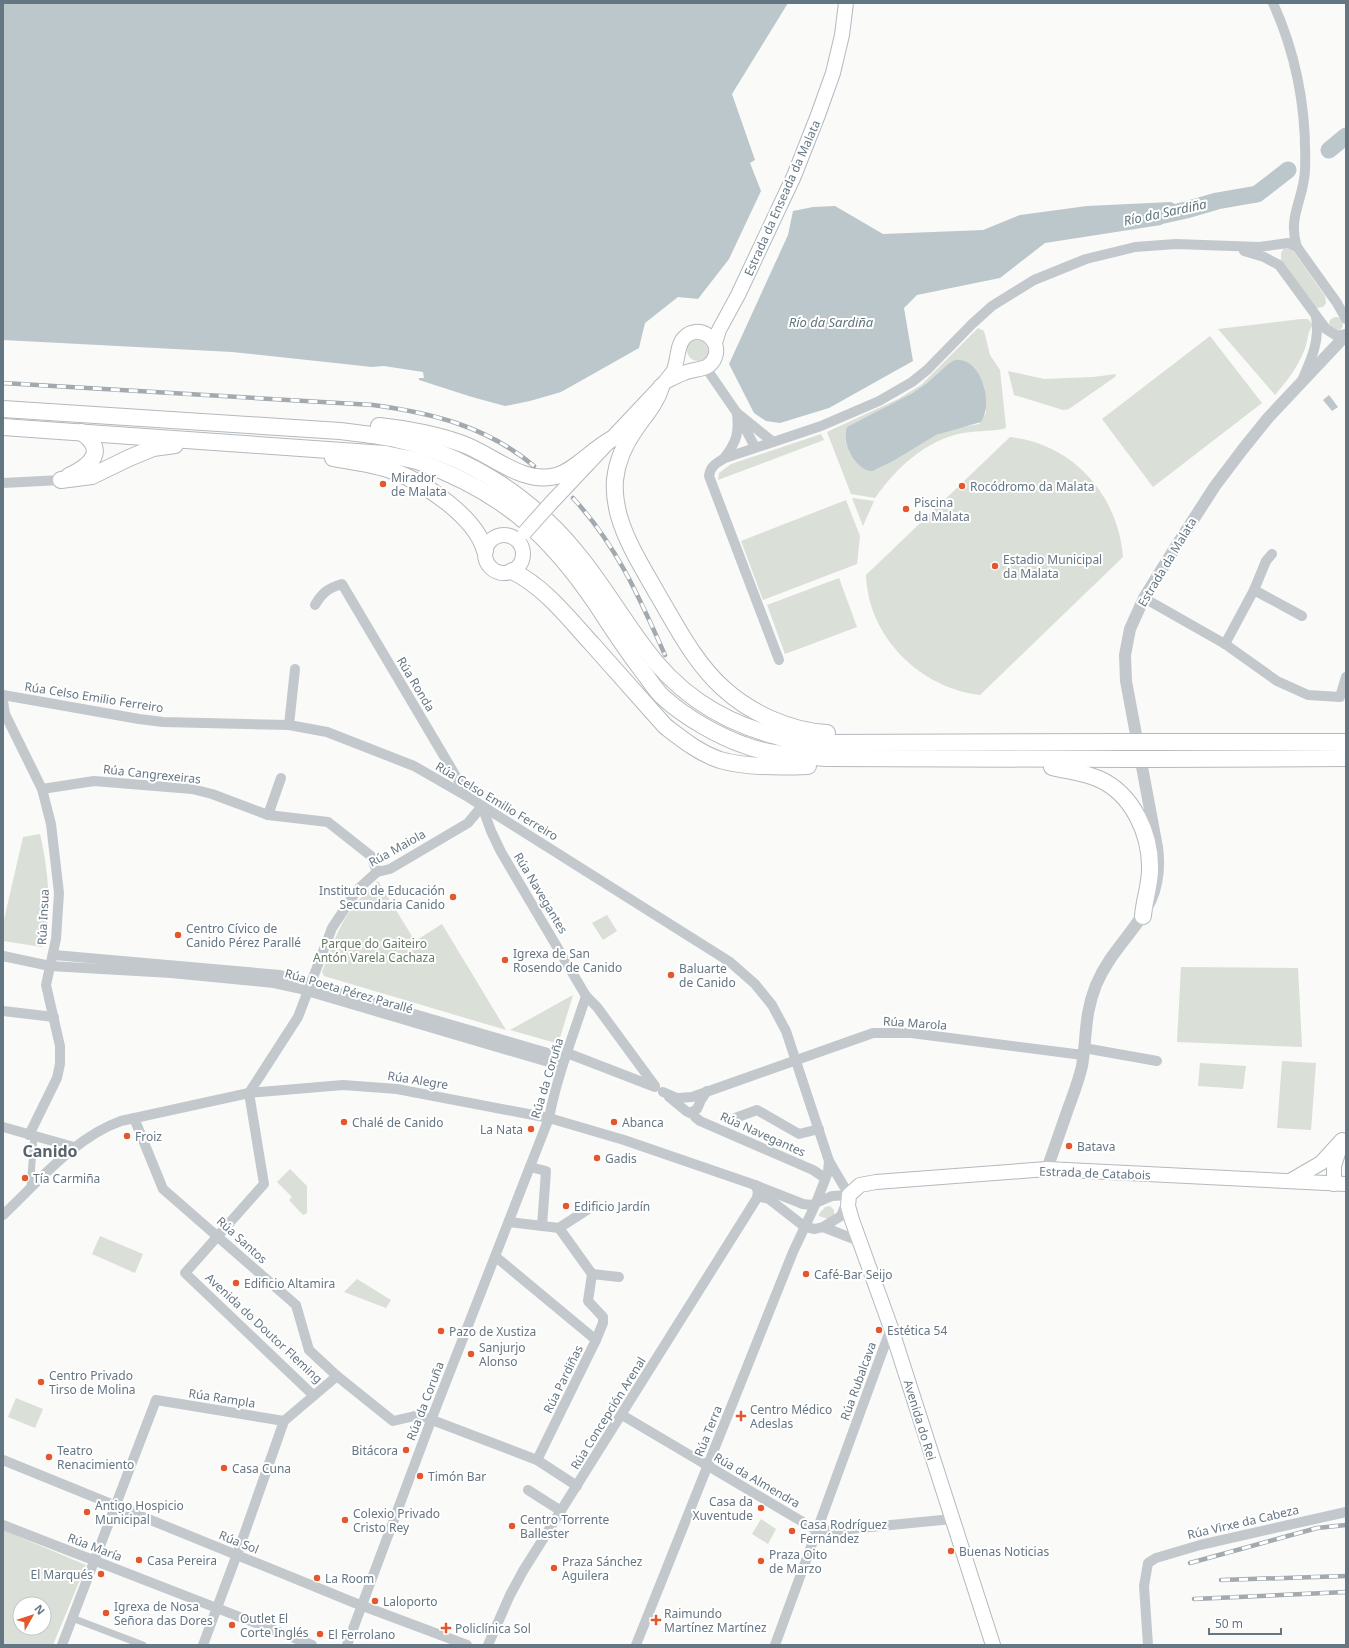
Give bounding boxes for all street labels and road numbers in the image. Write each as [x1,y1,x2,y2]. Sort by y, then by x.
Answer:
street label: Estrada da Enseada da Malata [740,117,824,279]
street label: Estrada da Malata [1134,514,1200,610]
street label: Rúa Ronda [393,653,439,715]
street label: Rúa Celso Emilio Ferreiro [23,678,165,716]
street label: Rúa Celso Emilio Ferreiro [432,758,562,844]
street label: Rúa Cangrexeiras [102,760,202,788]
street label: Rúa Maiola [366,825,428,871]
street label: Rúa Navegantes [510,849,572,937]
street label: Rúa Insua [33,889,53,945]
street label: Rúa Poeta Pérez Parallé [283,965,415,1018]
street label: Rúa Marola [882,1012,948,1034]
street label: Rúa da Coruña [527,1036,567,1120]
street label: Rúa Alegre [386,1067,450,1093]
street label: Rúa Navegantes [718,1108,809,1161]
street label: Estrada de Catabois [1039,1163,1151,1183]
street label: Rúa Santos [213,1213,271,1267]
street label: Avenida do Doutor Fleming [202,1269,326,1387]
street label: Rúa Rubalcava [836,1339,880,1423]
street label: Rúa Pardiñas [539,1342,587,1416]
street label: Rúa Concepción Arenal [566,1353,650,1473]
street label: Rúa da Coruña [402,1359,448,1443]
street label: Avenida do Rei [900,1378,940,1462]
street label: Rúa Rampla [187,1384,257,1412]
street label: Rúa Terra [690,1403,726,1459]
street label: Rúa da Almendra [711,1448,803,1512]
street label: Rúa Virxe da Cabeza [1186,1501,1300,1543]
street label: Rúa Sol [216,1526,262,1558]
street label: Rúa María [65,1529,125,1565]

